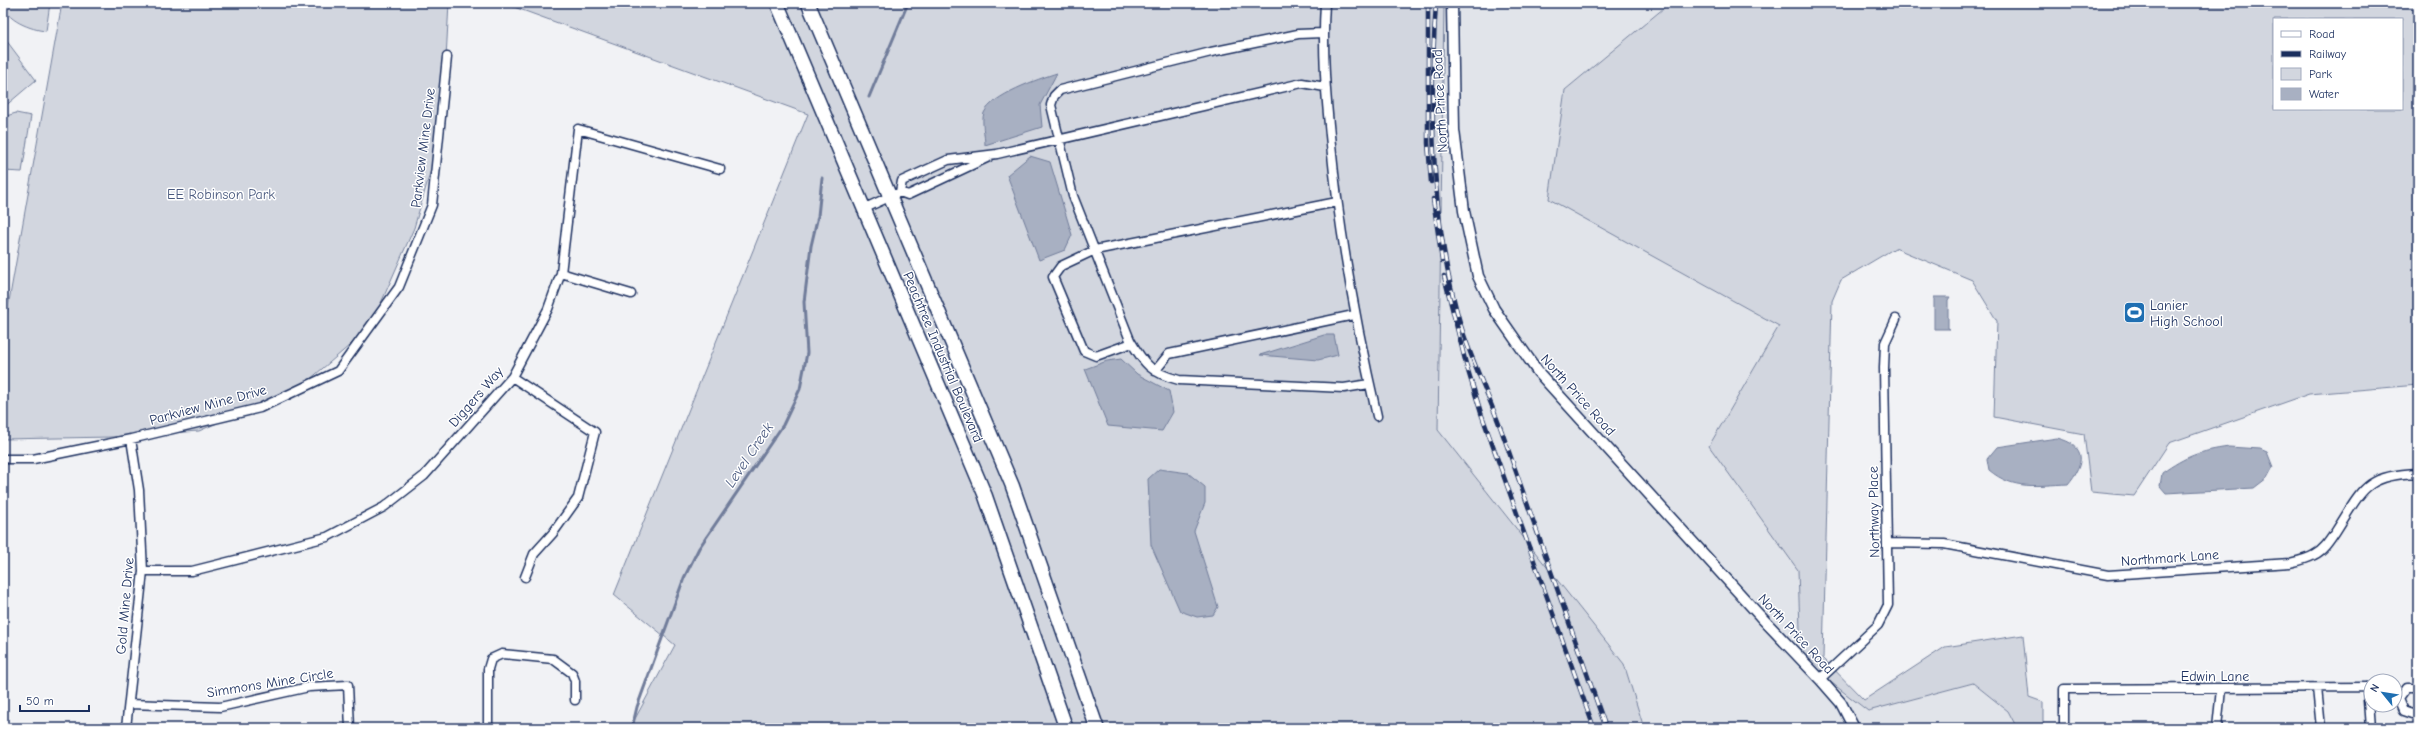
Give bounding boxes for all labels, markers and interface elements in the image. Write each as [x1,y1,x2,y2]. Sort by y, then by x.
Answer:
legend [2273,18,2403,110]
text: Road [2309,27,2335,41]
text: Railway [2309,47,2347,61]
street label: North Price Road [1429,49,1451,153]
text: Park [2309,67,2332,81]
street label: Parkview Mine Drive [407,87,439,209]
text: Water [2309,87,2339,101]
park label: EE Robinson Park [167,186,275,203]
street label: Peachtree Industrial Boulevard [899,269,987,445]
place label: Lanier High School [2150,297,2223,330]
sports icon: Lanier High School [2121,300,2147,326]
street label: North Price Road [1537,351,1619,439]
street label: Diggers Way [445,363,507,431]
street label: Parkview Mine Drive [148,381,268,429]
water label: Level Creek [721,419,778,491]
street label: Northway Place [1865,466,1883,558]
street label: Northmark Lane [2120,546,2220,570]
street label: Gold Mine Drive [112,557,138,655]
street label: North Price Road [1754,590,1838,678]
street label: Simmons Mine Circle [206,665,334,701]
street label: Edwin Lane [2181,668,2249,685]
north arrow [2363,673,2403,713]
text: N [2367,682,2382,695]
scale bar [20,687,89,713]
text: 50 m [26,694,54,708]

